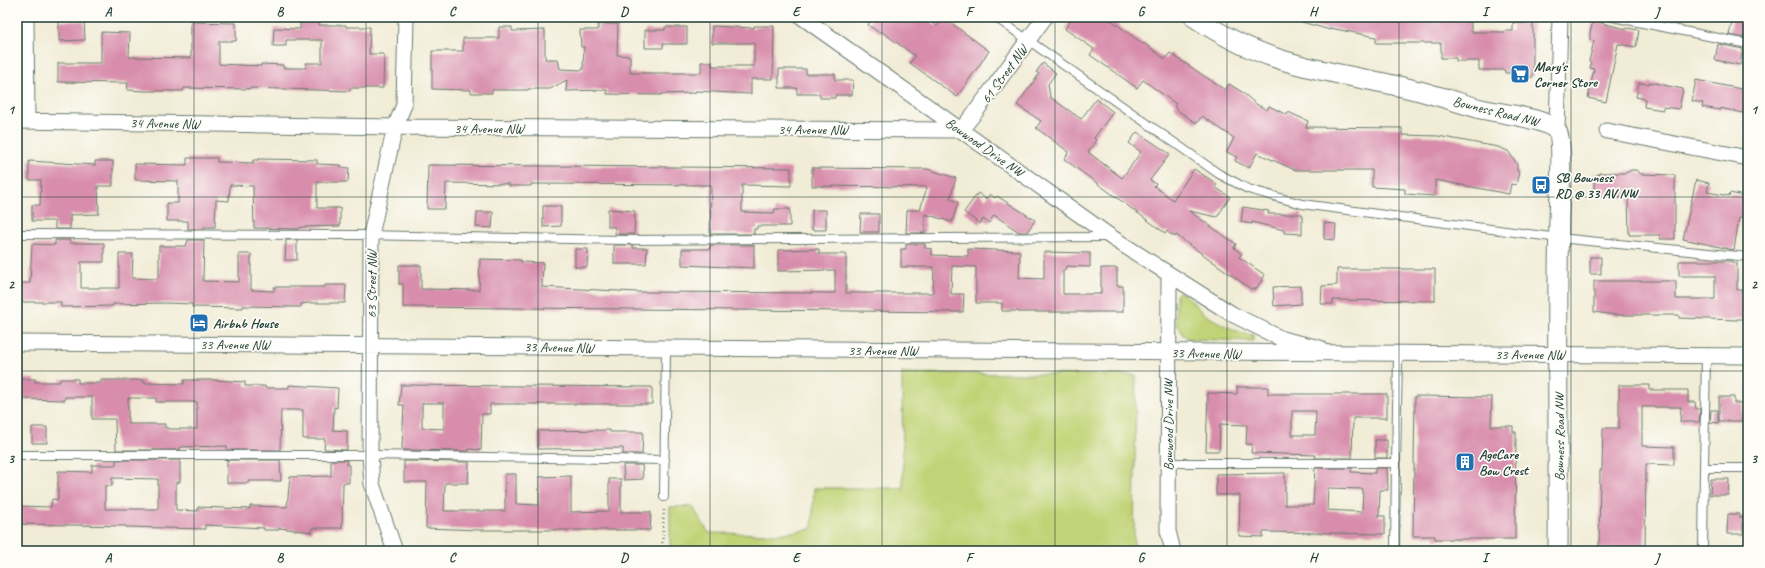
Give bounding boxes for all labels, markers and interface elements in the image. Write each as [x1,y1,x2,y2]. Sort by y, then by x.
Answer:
text: A [105,4,113,20]
text: B [277,4,285,20]
text: C [449,4,457,20]
text: D [620,4,629,20]
text: E [793,4,802,20]
text: F [966,4,975,20]
text: G [1138,4,1146,20]
text: H [1309,4,1319,20]
text: I [1482,4,1491,20]
text: J [1654,4,1661,20]
street label: 61 Street NW [977,40,1032,107]
place label: Mary's Corner Store [1534,58,1598,91]
supermarket icon: Mary's Corner Store [1509,63,1531,85]
street label: Bowness Road NW [1451,93,1543,131]
text: 1 [8,102,16,118]
text: 1 [1751,102,1759,118]
street label: 34 Avenue NW [130,114,202,133]
street label: Bowwood Drive NW [942,114,1029,182]
street label: 34 Avenue NW [454,120,526,137]
street label: 34 Avenue NW [778,121,850,138]
place label: SB Bowness RD @ 33 AV NW [1555,169,1639,202]
bus stop icon: SB Bowness RD @ 33 AV NW [1530,174,1552,196]
street label: 63 Street NW [363,248,380,318]
text: 2 [8,277,15,293]
text: 2 [1751,277,1758,293]
hotel icon: Airbnb House [188,312,210,334]
place label: Airbnb House [213,315,279,332]
street label: 33 Avenue NW [200,336,272,353]
street label: 33 Avenue NW [524,338,596,357]
street label: 33 Avenue NW [848,342,920,359]
street label: 33 Avenue NW [1171,344,1243,363]
street label: 33 Avenue NW [1495,346,1567,363]
street label: Bowwood Drive NW [1160,377,1177,471]
street label: Bowness Road NW [1551,391,1568,481]
place label: AgeCare Bow Crest [1479,446,1529,479]
text: 3 [8,451,15,467]
building icon: AgeCare Bow Crest [1454,451,1476,473]
text: 3 [1751,451,1758,467]
text: A [105,550,113,566]
text: B [277,550,285,566]
text: C [449,550,457,566]
text: D [620,550,629,566]
text: E [793,550,802,566]
text: F [966,550,975,566]
text: G [1138,550,1146,566]
text: H [1309,550,1319,566]
text: I [1482,550,1491,566]
text: J [1654,550,1661,566]

